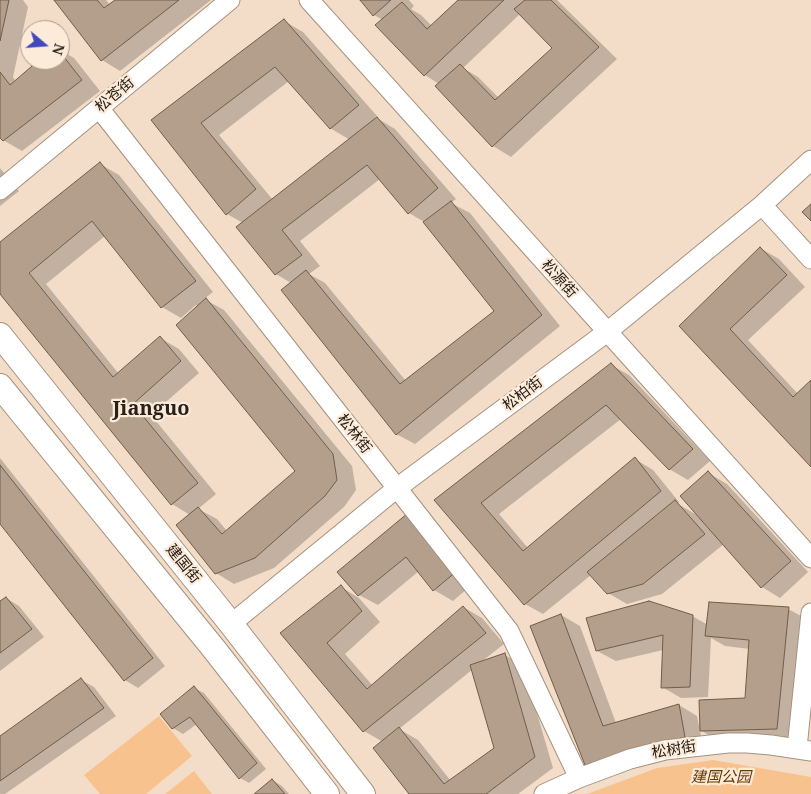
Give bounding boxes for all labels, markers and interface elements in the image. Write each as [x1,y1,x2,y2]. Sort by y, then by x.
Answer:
north arrow [20,20,70,70]
text: N [48,41,70,58]
street label: 松苍街 [92,74,138,116]
street label: 松源街 [537,256,581,302]
street label: 松柏街 [500,373,546,415]
district label: Jianguo [112,397,190,421]
street label: 松林街 [333,411,375,457]
street label: 建国街 [162,541,204,587]
street label: 松树街 [650,738,698,762]
park label: 建国公园 [691,769,751,787]

